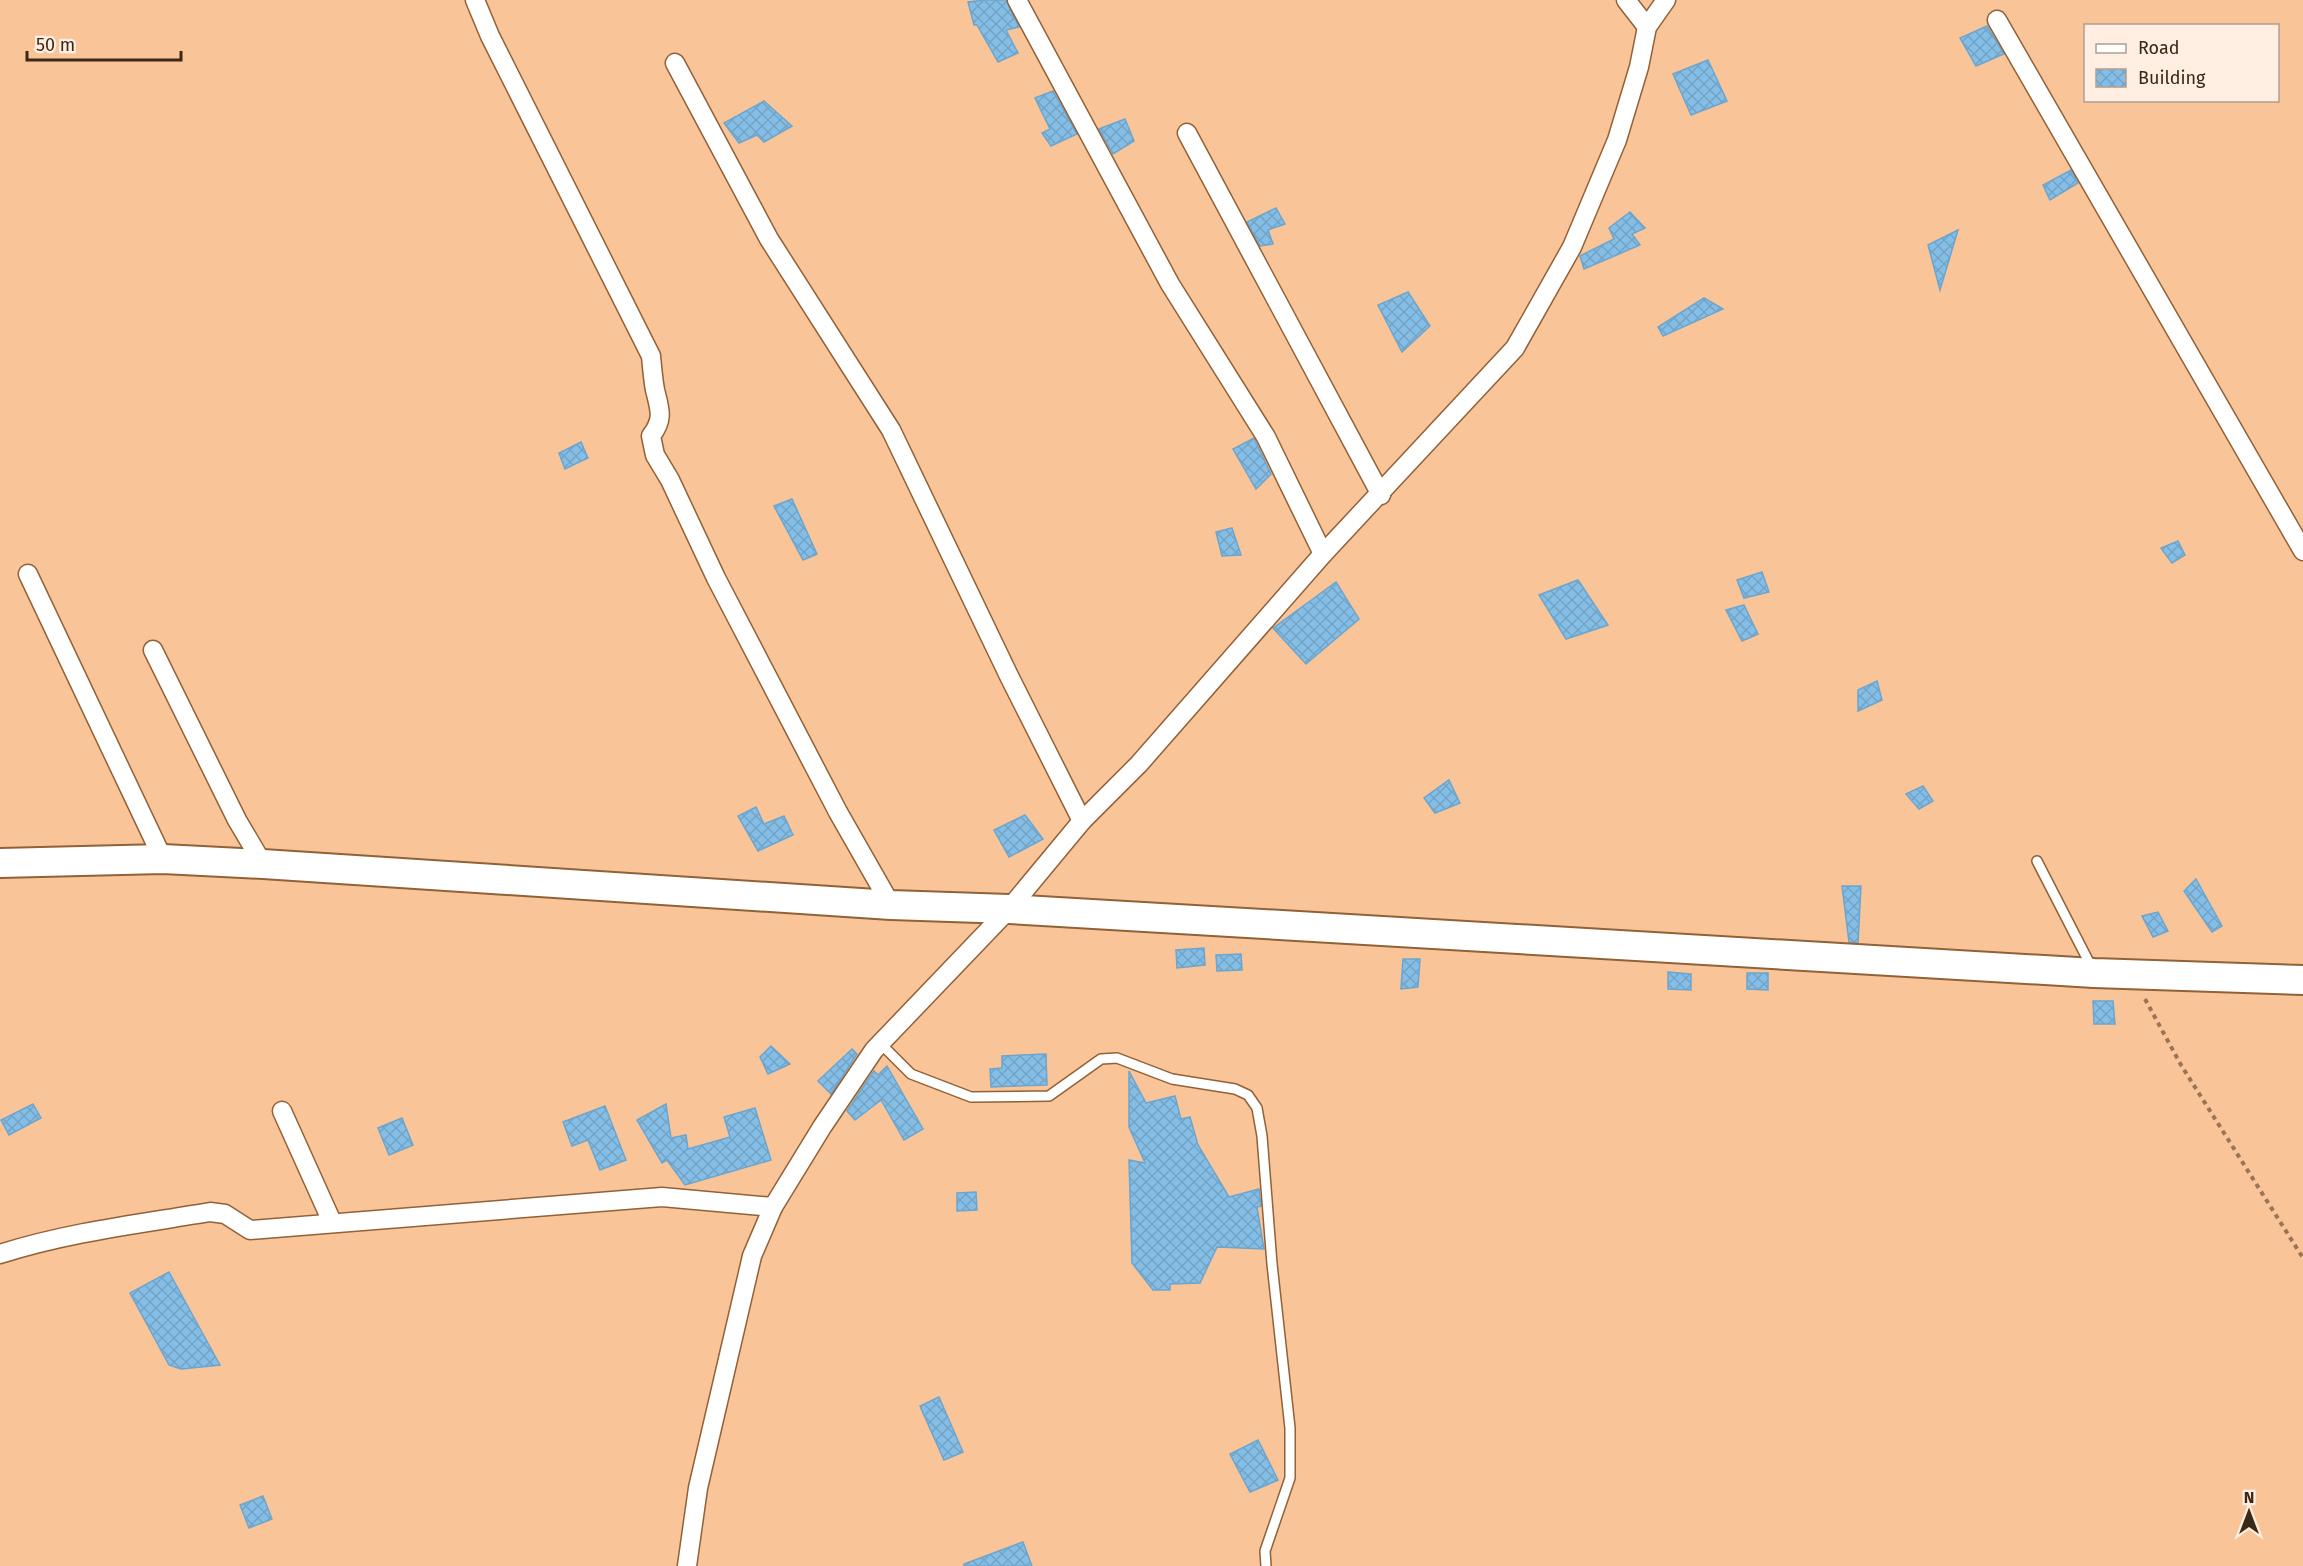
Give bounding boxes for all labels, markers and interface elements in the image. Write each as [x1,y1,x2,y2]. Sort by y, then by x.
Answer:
scale bar [27,24,182,62]
legend [2084,24,2279,102]
text: 50 m [36,34,75,56]
text: Road [2138,37,2180,59]
text: Building [2138,67,2206,89]
north arrow [2219,1482,2279,1542]
text: N [2244,1488,2254,1507]

